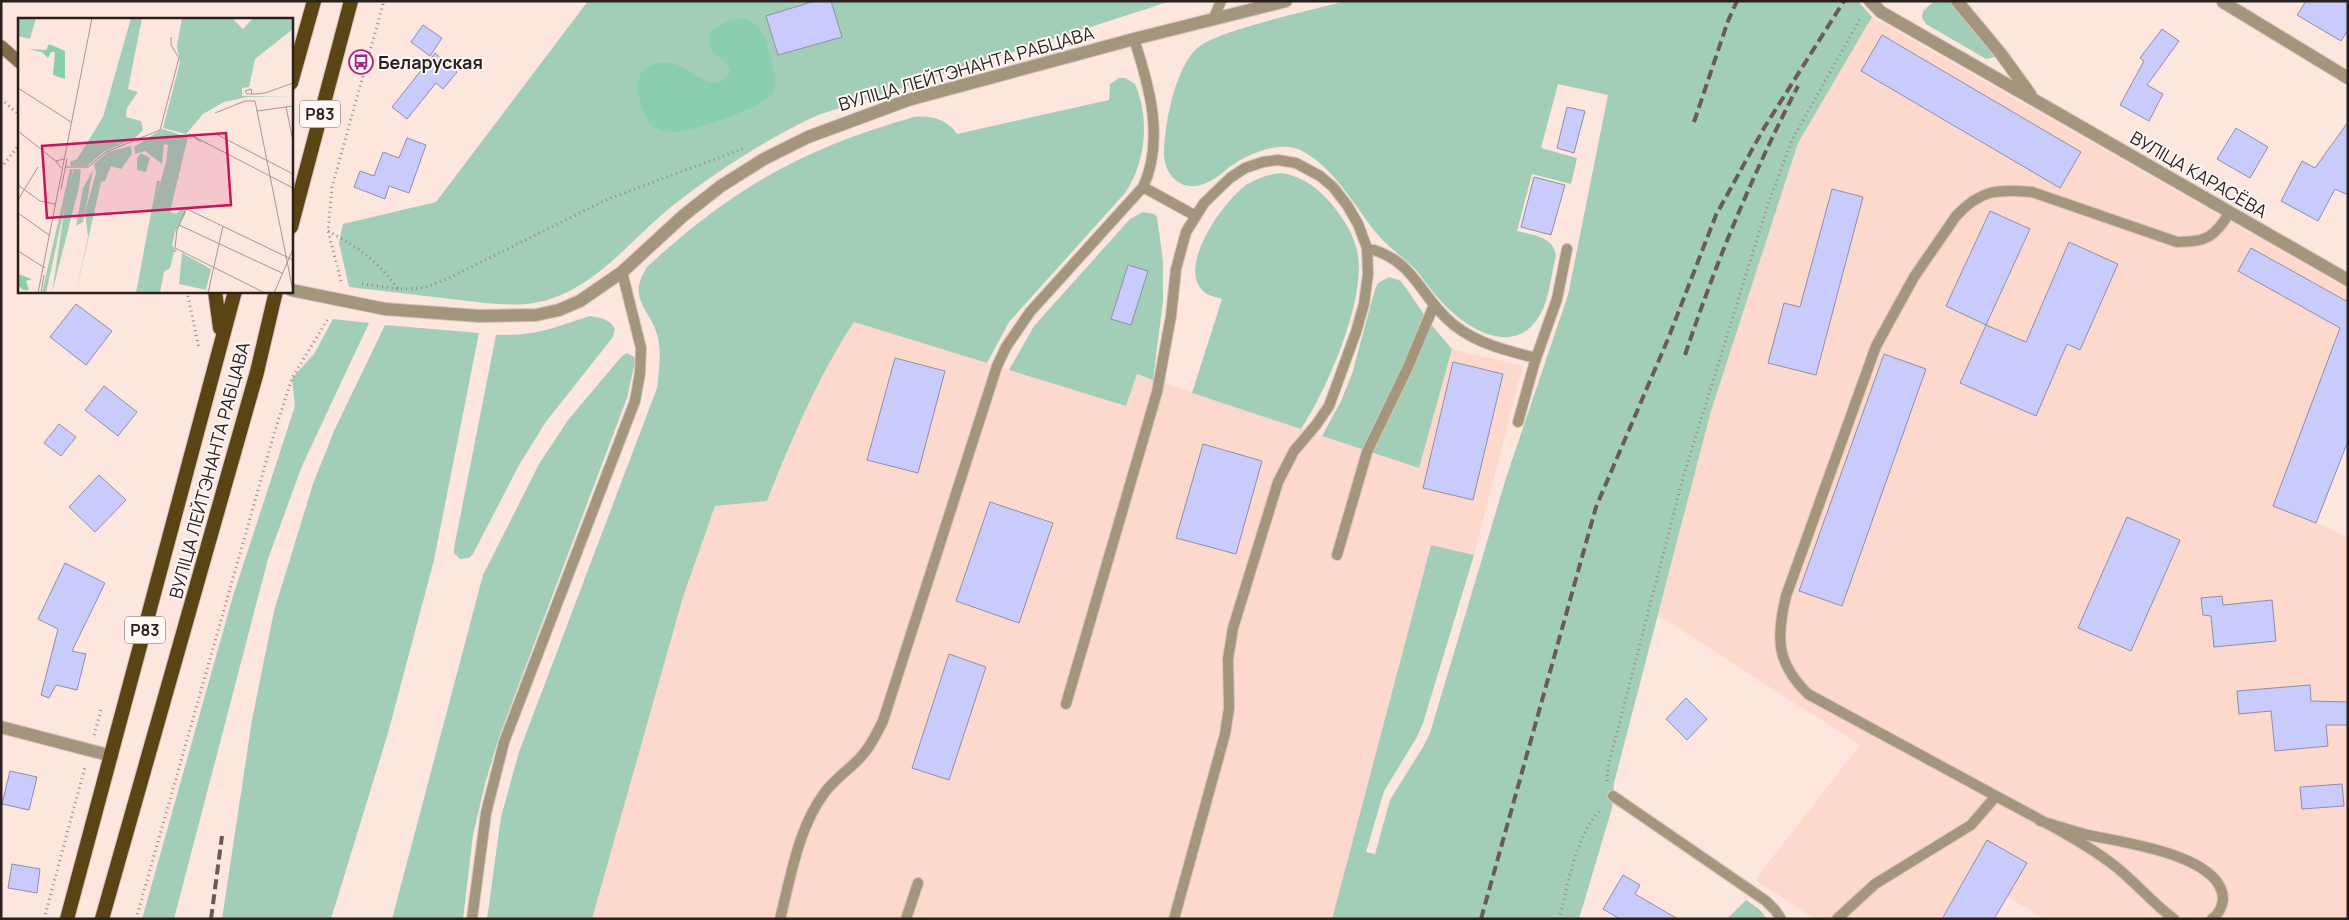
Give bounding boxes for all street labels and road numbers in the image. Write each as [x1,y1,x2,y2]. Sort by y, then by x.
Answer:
street label: ВУЛІЦА ЛЕЙТЭНАНТА РАБЦАВА [835,20,1097,116]
road number: Р83 [300,100,340,128]
street label: ВУЛІЦА КАРАСЁВА [2126,125,2272,223]
street label: ВУЛІЦА ЛЕЙТЭНАНТА РАБЦАВА [163,338,255,601]
road number: Р83 [125,616,165,644]

